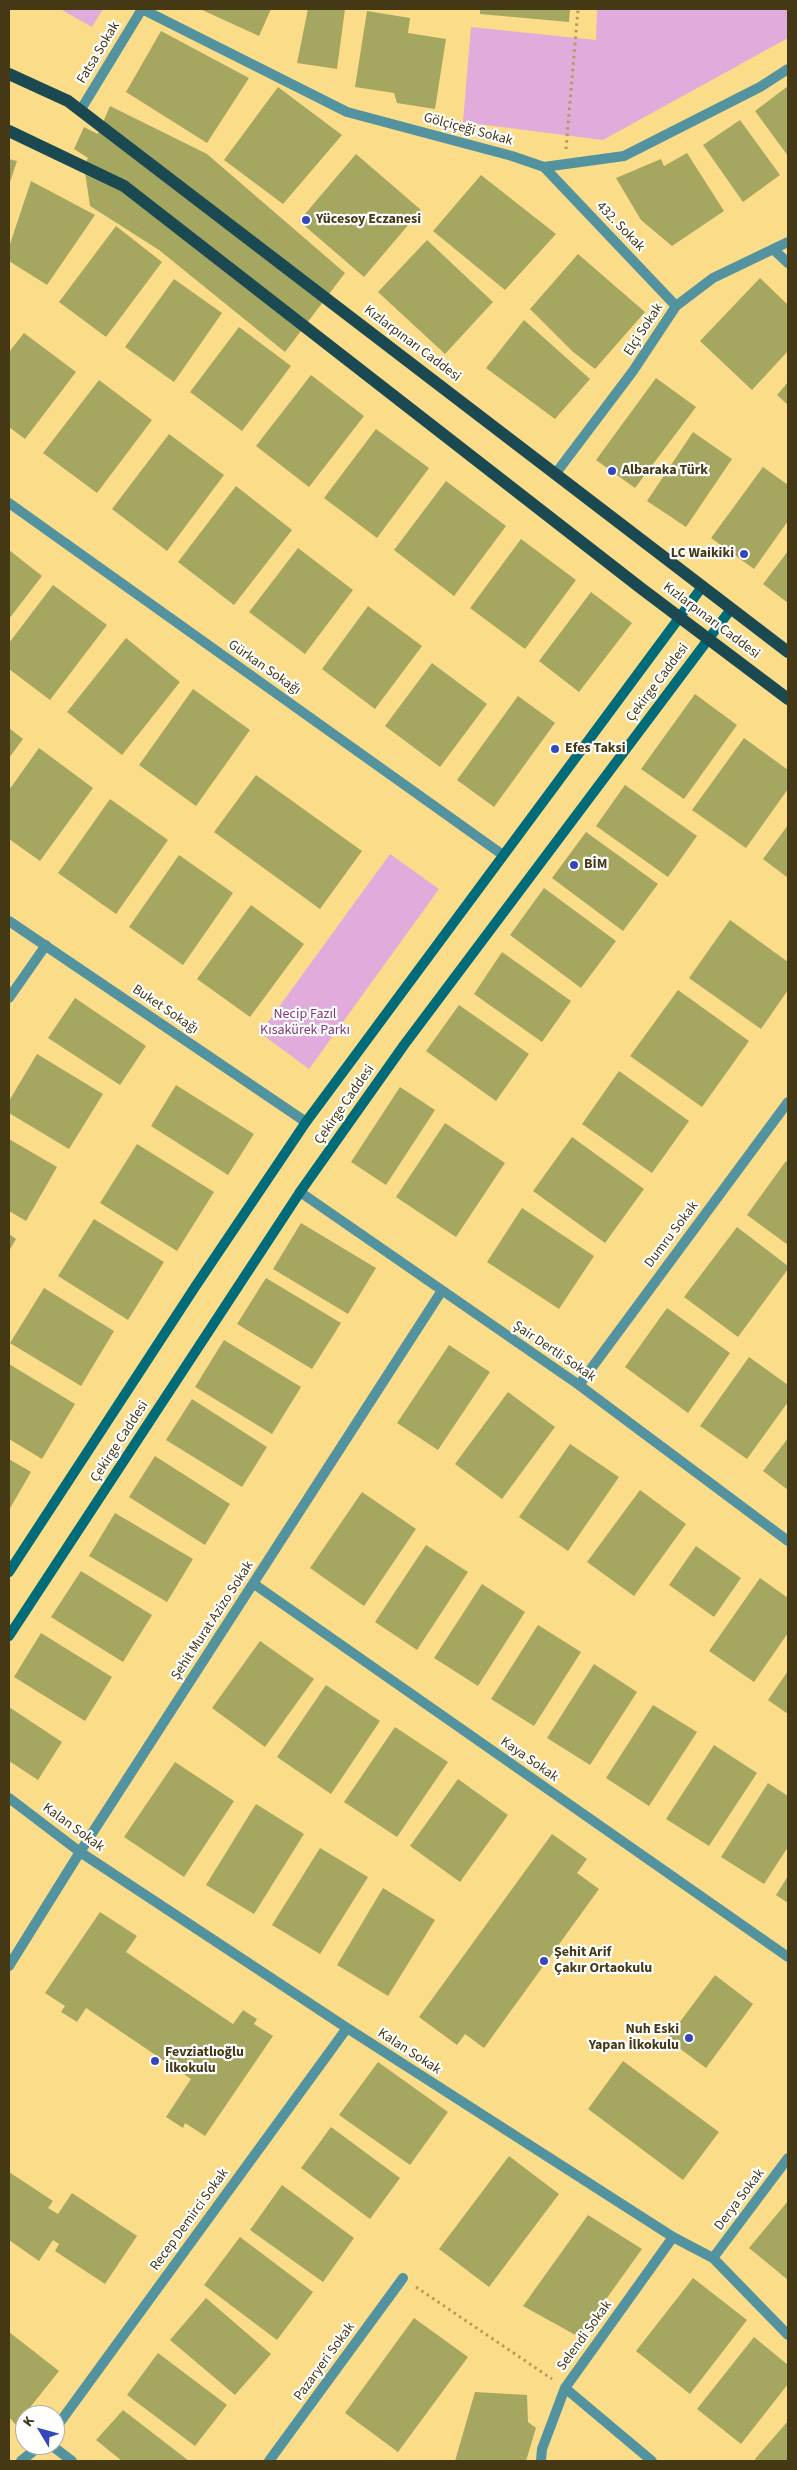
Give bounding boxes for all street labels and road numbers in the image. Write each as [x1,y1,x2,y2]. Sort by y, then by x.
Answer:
street label: Fatsa Sokak [74,19,124,87]
street label: Gölçiçeği Sokak [422,110,514,150]
street label: 432. Sokak [592,199,648,255]
street label: Elçi Sokak [621,301,667,359]
street label: Kızlarpınarı Caddesi [360,302,464,386]
street label: Kızlarpınarı Caddesi [659,579,763,663]
street label: Gürkan Sokağı [224,637,304,699]
street label: Çekirge Caddesi [623,641,693,725]
street label: Buket Sokağı [129,982,201,1038]
street label: Çekirge Caddesi [311,1062,379,1148]
street label: Dumru Sokak [642,1198,702,1272]
street label: Şair Dertli Sokak [509,1318,599,1386]
street label: Çekirge Caddesi [87,1398,153,1486]
street label: Şehit Murat Azizo Sokak [168,1558,258,1684]
street label: Kaya Sokak [497,1734,561,1786]
street label: Kalan Sokak [39,1800,107,1856]
street label: Kalan Sokak [374,2025,444,2079]
street label: Recep Demirci Sokak [147,2166,233,2274]
street label: Derya Sokak [711,2166,769,2234]
street label: Selendi Sokak [554,2298,616,2374]
street label: Pazaryeri Sokak [291,2320,359,2404]

